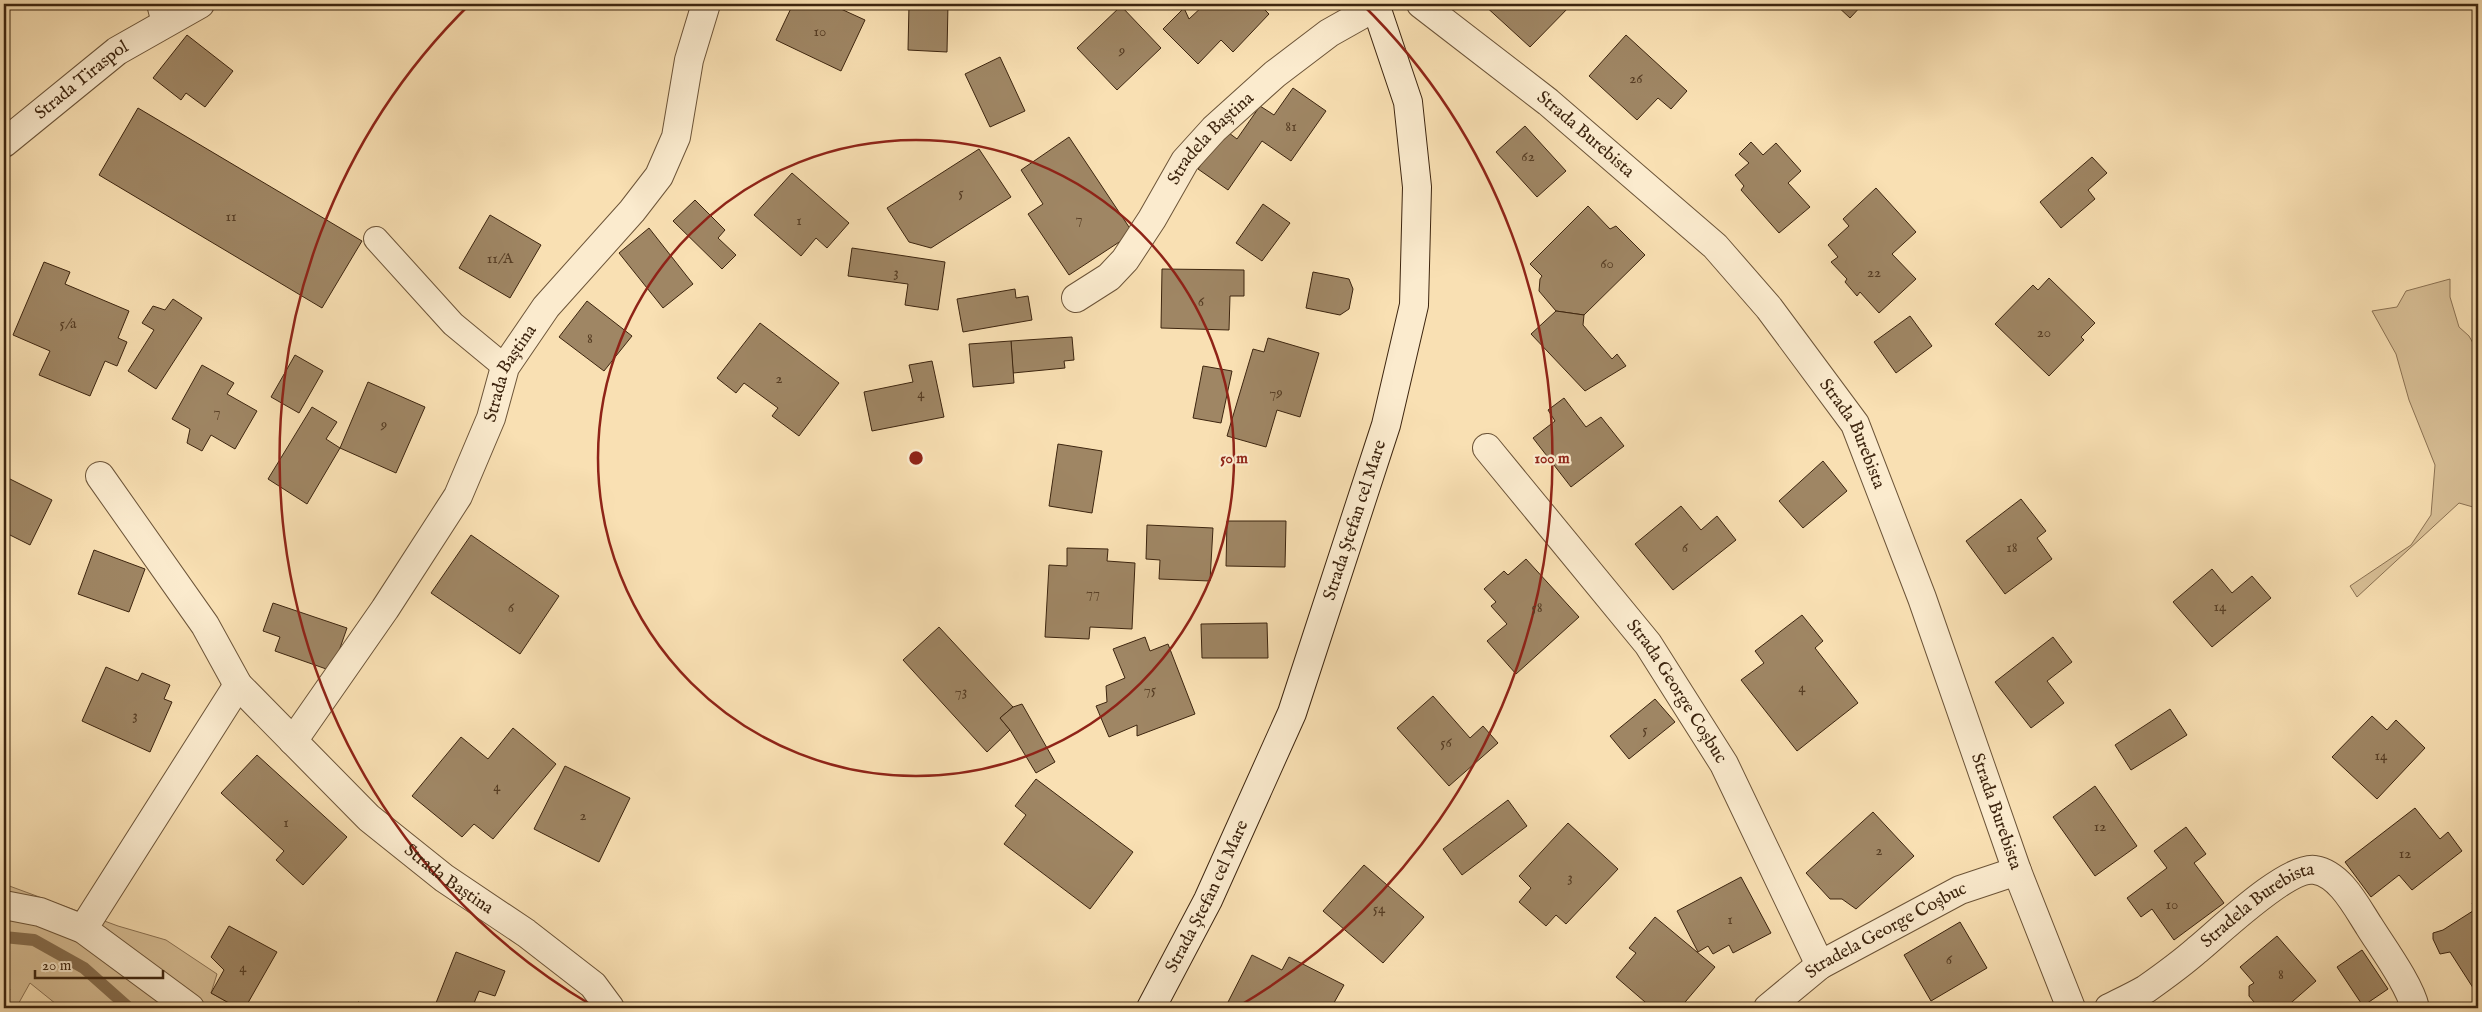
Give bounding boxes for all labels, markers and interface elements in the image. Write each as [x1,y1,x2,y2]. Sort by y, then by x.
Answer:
house number: 10 [814,22,826,41]
street label: Strada Tiraspol [30,35,133,125]
house number: 9 [1118,41,1125,60]
house number: 26 [1629,69,1643,88]
street label: Strada Burebista [1532,86,1639,183]
street label: Stradela Baștina [1162,87,1259,189]
house number: 81 [1285,117,1297,136]
house number: 62 [1521,147,1535,166]
house number: 5 [958,183,964,202]
house number: 11 [225,207,237,226]
house number: 7 [1075,209,1083,228]
house number: 1 [796,211,802,230]
house number: 11/A [487,249,514,268]
house number: 60 [1600,254,1614,273]
house number: 3 [893,263,899,282]
house number: 22 [1867,263,1881,282]
house number: 6 [1198,292,1205,311]
house number: 5/a [59,314,77,333]
street label: Strada Baștina [479,320,542,425]
house number: 20 [2037,323,2051,342]
house number: 8 [587,329,593,348]
house number: 2 [775,369,783,388]
street label: Strada Burebista [1814,374,1890,492]
house number: 79 [1269,383,1283,402]
house number: 4 [917,384,925,403]
house number: 7 [213,402,221,421]
house number: 9 [380,415,387,434]
street label: Strada Ștefan cel Mare [1318,437,1392,603]
centre of rings [907,449,925,467]
text: 50 m [1220,449,1248,468]
text: 100 m [1534,449,1570,468]
house number: 6 [1682,538,1689,557]
house number: 18 [2006,538,2018,557]
house number: 77 [1086,583,1100,602]
house number: 14 [2214,597,2227,616]
house number: 6 [508,598,515,617]
house number: 58 [1531,598,1543,617]
street label: Strada George Coșbuc [1621,615,1732,768]
house number: 4 [1798,678,1806,697]
house number: 75 [1144,680,1157,699]
house number: 73 [955,682,967,701]
house number: 3 [132,706,138,725]
house number: 5 [1642,720,1648,739]
house number: 56 [1440,733,1453,752]
house number: 14 [2375,746,2388,765]
street label: Strada Burebista [1965,750,2027,873]
house number: 4 [493,777,501,796]
house number: 2 [579,806,587,825]
house number: 1 [283,813,289,832]
street label: Strada Ștefan cel Mare [1160,816,1254,977]
house number: 12 [2094,817,2106,836]
street label: Strada Baștina [399,839,498,920]
house number: 2 [1875,841,1883,860]
house number: 12 [2399,844,2411,863]
street label: Stradela Burebista [2196,858,2315,953]
house number: 3 [1567,868,1573,887]
street label: Stradela George Coșbuc [1800,877,1970,984]
house number: 10 [2166,895,2178,914]
house number: 54 [1373,899,1386,918]
house number: 1 [1727,910,1733,929]
scale bar [35,947,162,979]
house number: 6 [1946,950,1953,969]
text: 20 m [42,956,72,975]
house number: 4 [239,958,247,977]
house number: 8 [2278,965,2284,984]

